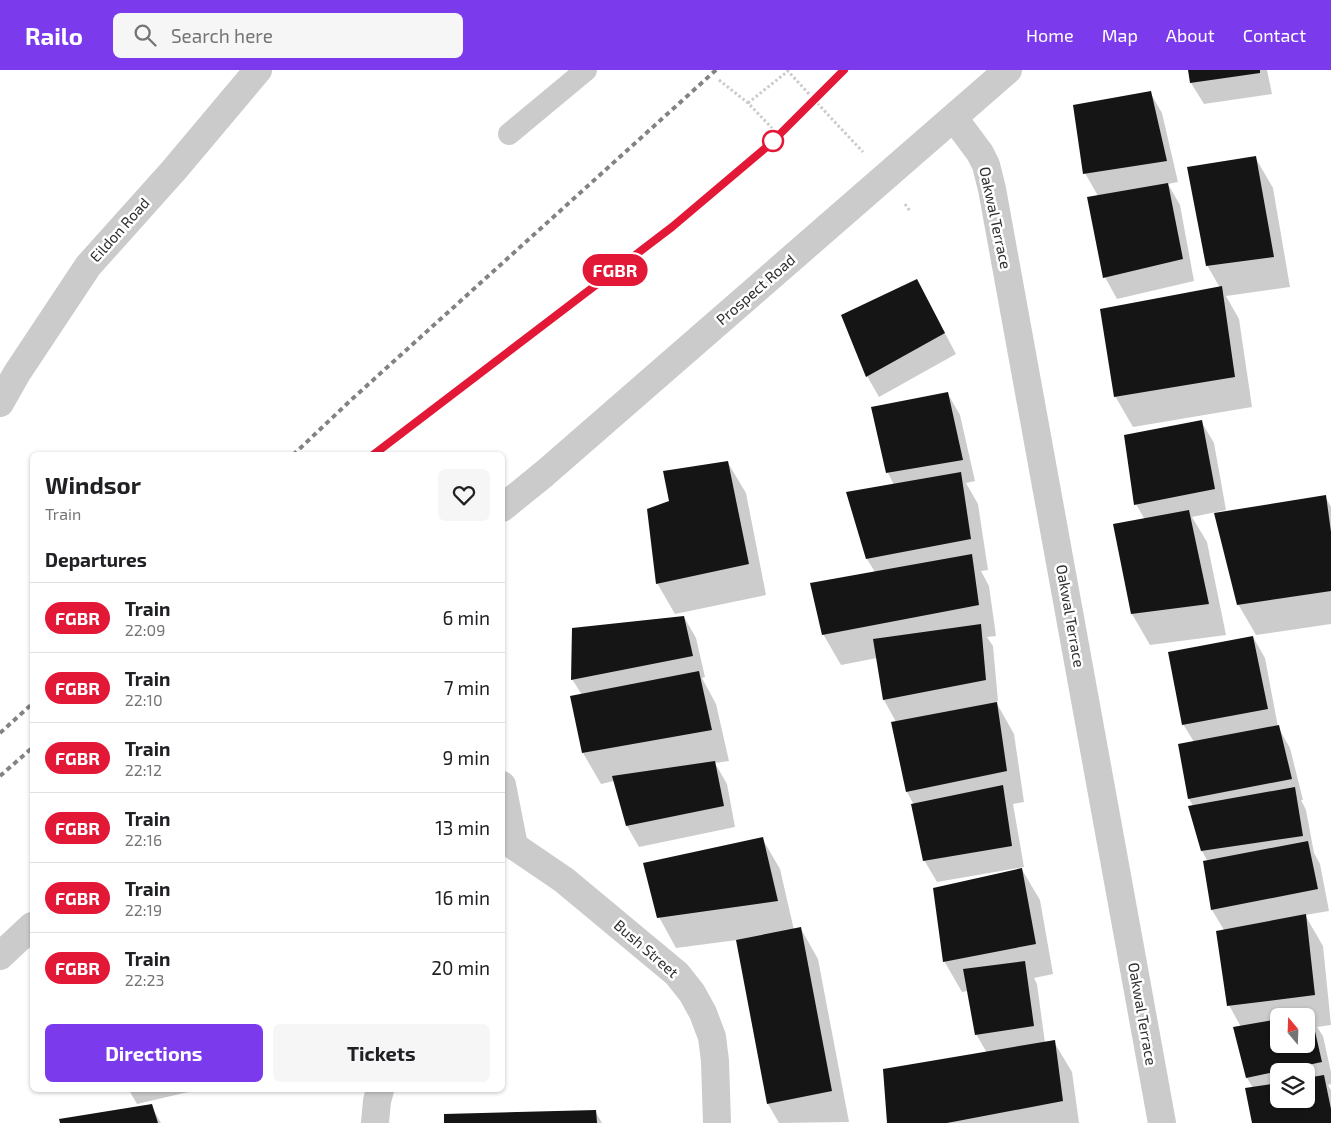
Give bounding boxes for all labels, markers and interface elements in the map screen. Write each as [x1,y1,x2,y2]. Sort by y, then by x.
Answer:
search box [113,13,463,58]
text: Railo [25,21,83,50]
icon: search [131,21,159,49]
text: Search here [171,24,273,47]
text: Home [1026,24,1074,46]
text: Map [1102,24,1138,46]
text: About [1166,24,1215,46]
text: Contact [1243,24,1306,46]
unlabelled marker [762,130,784,152]
street label: Oakwal Terrace [976,165,1016,271]
street label: Eildon Road [86,193,153,265]
street label: Prospect Road [712,250,798,328]
line badge: FGBR [580,254,650,286]
text: FGBR [593,259,637,281]
button: heart [438,469,490,521]
text: Windsor [45,470,141,499]
text: Train [45,504,81,523]
text: Departures [45,548,147,571]
street label: Oakwal Terrace [1053,563,1089,669]
text: Train [125,597,170,620]
text: 6 min [442,606,490,629]
text: FGBR [55,607,100,629]
text: 22:09 [125,620,165,639]
text: Train [125,667,170,690]
text: 7 min [444,676,490,699]
text: FGBR [55,677,100,699]
text: 22:10 [125,690,163,709]
text: Train [125,737,170,760]
text: 9 min [442,746,490,769]
text: FGBR [55,747,100,769]
text: 22:12 [125,760,162,779]
text: Train [125,807,170,830]
text: 13 min [435,816,490,839]
text: FGBR [55,817,100,839]
text: 22:16 [125,830,162,849]
text: Train [125,877,170,900]
text: 16 min [435,886,490,909]
text: FGBR [55,887,100,909]
text: 22:19 [125,900,162,919]
street label: Bush Street [611,915,683,981]
text: Train [125,947,170,970]
text: 20 min [431,956,490,979]
text: FGBR [55,957,100,979]
street label: Oakwal Terrace [1125,961,1161,1067]
text: 22:23 [125,970,164,989]
north arrow [1270,1008,1315,1052]
map controls [1270,1008,1315,1108]
button: Directions [45,1024,263,1082]
button: Tickets [273,1024,490,1082]
button: layers [1270,1063,1315,1108]

